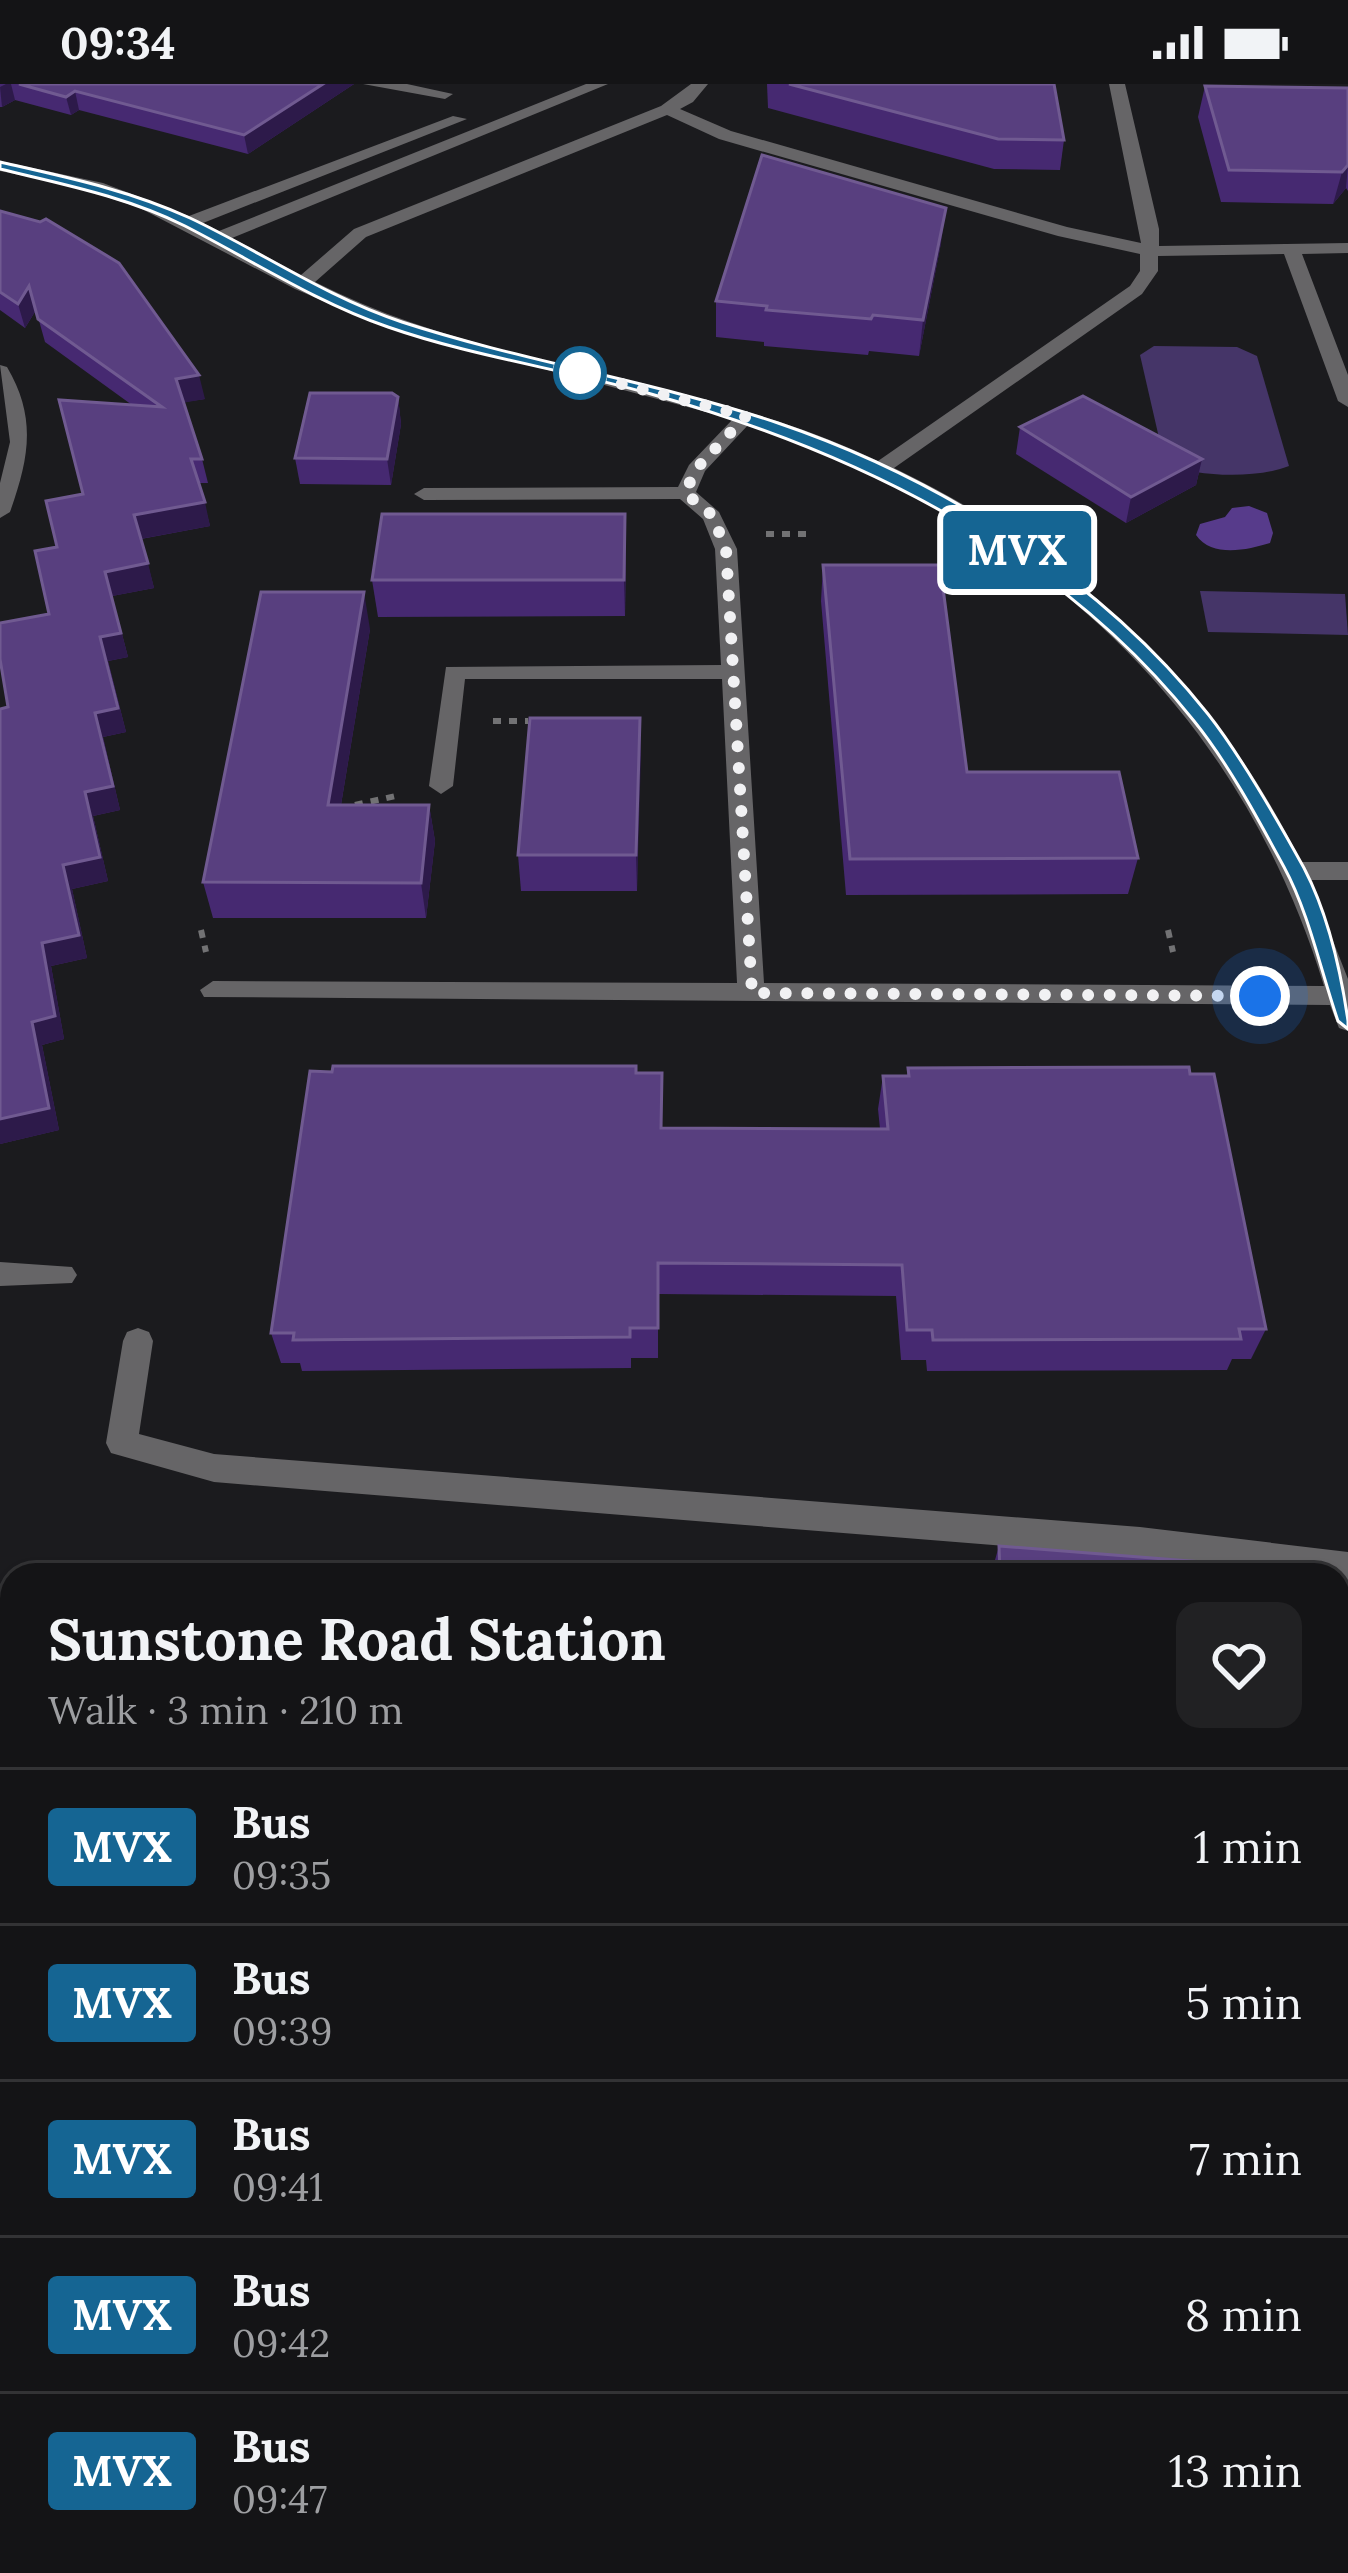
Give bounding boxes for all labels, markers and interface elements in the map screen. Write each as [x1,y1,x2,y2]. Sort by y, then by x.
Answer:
text: 09:34 [60,14,176,71]
unlabelled marker [555,348,605,398]
line badge: MVX [948,511,1086,589]
text: MVX [967,523,1067,577]
your location [1230,966,1290,1026]
button: heart [1176,1602,1302,1728]
text: Sunstone Road Station [48,1603,666,1676]
text: Walk · 3 min · 210 m [48,1685,403,1735]
text: Bus [232,1793,311,1850]
text: 1 min [1194,1818,1302,1875]
text: MVX [72,1820,172,1874]
text: 09:35 [232,1850,331,1900]
text: Bus [232,1949,311,2006]
text: 5 min [1185,1974,1302,2031]
text: MVX [72,1976,172,2030]
text: 09:39 [232,2006,332,2056]
text: Bus [232,2105,311,2162]
text: 7 min [1189,2130,1302,2187]
text: MVX [72,2132,172,2186]
text: 09:41 [232,2162,324,2212]
text: Bus [232,2261,311,2318]
text: 8 min [1185,2286,1302,2343]
text: MVX [72,2288,172,2342]
text: 09:42 [232,2318,330,2368]
text: Bus [232,2417,311,2474]
text: 13 min [1169,2442,1302,2499]
text: MVX [72,2444,172,2498]
text: 09:47 [232,2474,327,2524]

